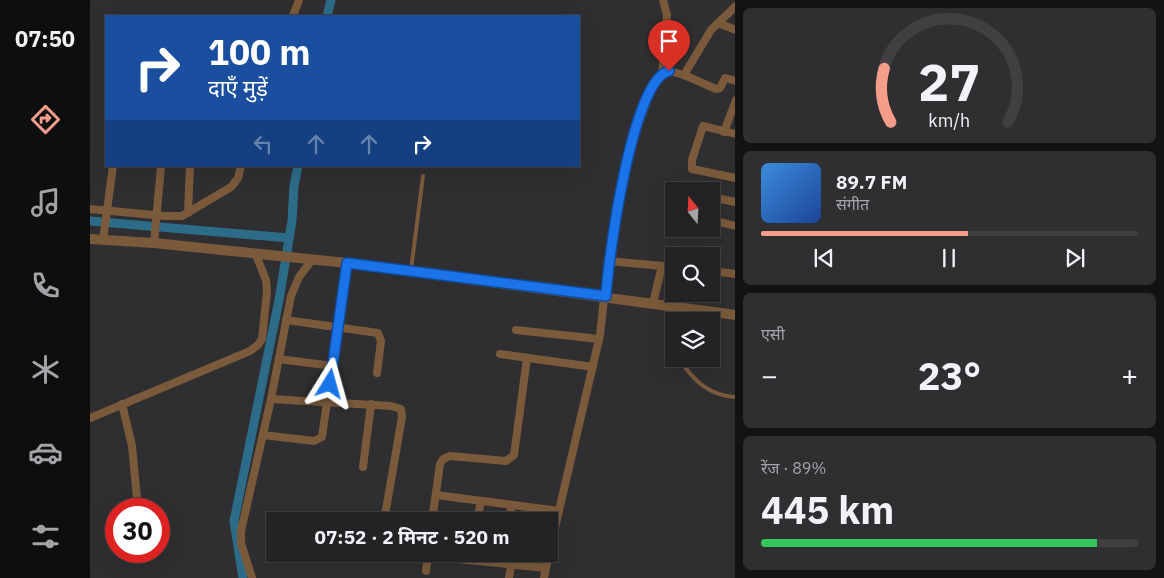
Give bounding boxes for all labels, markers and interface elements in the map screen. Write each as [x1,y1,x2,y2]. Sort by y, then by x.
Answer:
pin [648,20,690,71]
text: 07:50 [15,24,75,53]
icon: arrive [655,27,683,55]
text: 100 m [208,29,311,75]
icon: right [125,35,190,100]
text: 27 [918,48,981,115]
text: दाएँ मुड़ें [208,73,268,102]
icon: directions [28,102,63,137]
text: km/h [929,109,971,132]
icon: left [249,130,277,158]
icon: ahead [302,130,330,158]
icon: ahead [355,130,383,158]
icon: right [408,130,436,158]
text: 89.7 FM [836,170,907,194]
north arrow [665,182,720,238]
map controls [665,182,720,367]
icon: music [28,185,63,220]
text: संगीत [836,194,869,214]
icon: previous [810,244,838,272]
icon: pause [935,244,963,272]
icon: next [1061,244,1089,272]
button: search [665,247,720,302]
icon: phone [28,268,63,303]
button: layers [665,312,720,367]
text: एसी [761,324,785,344]
text: 23° [918,351,981,400]
icon: climate [28,352,63,387]
position arrow [303,357,355,409]
text: − [761,357,778,394]
text: + [1121,357,1138,394]
icon: car [28,435,63,470]
text: रेंज · 89% [761,458,826,478]
text: 445 km [761,485,894,534]
speed limit sign: 30 [105,498,170,563]
icon: filters [28,519,63,554]
text: 07:52 · 2 मिनट · 520 m [315,525,509,549]

